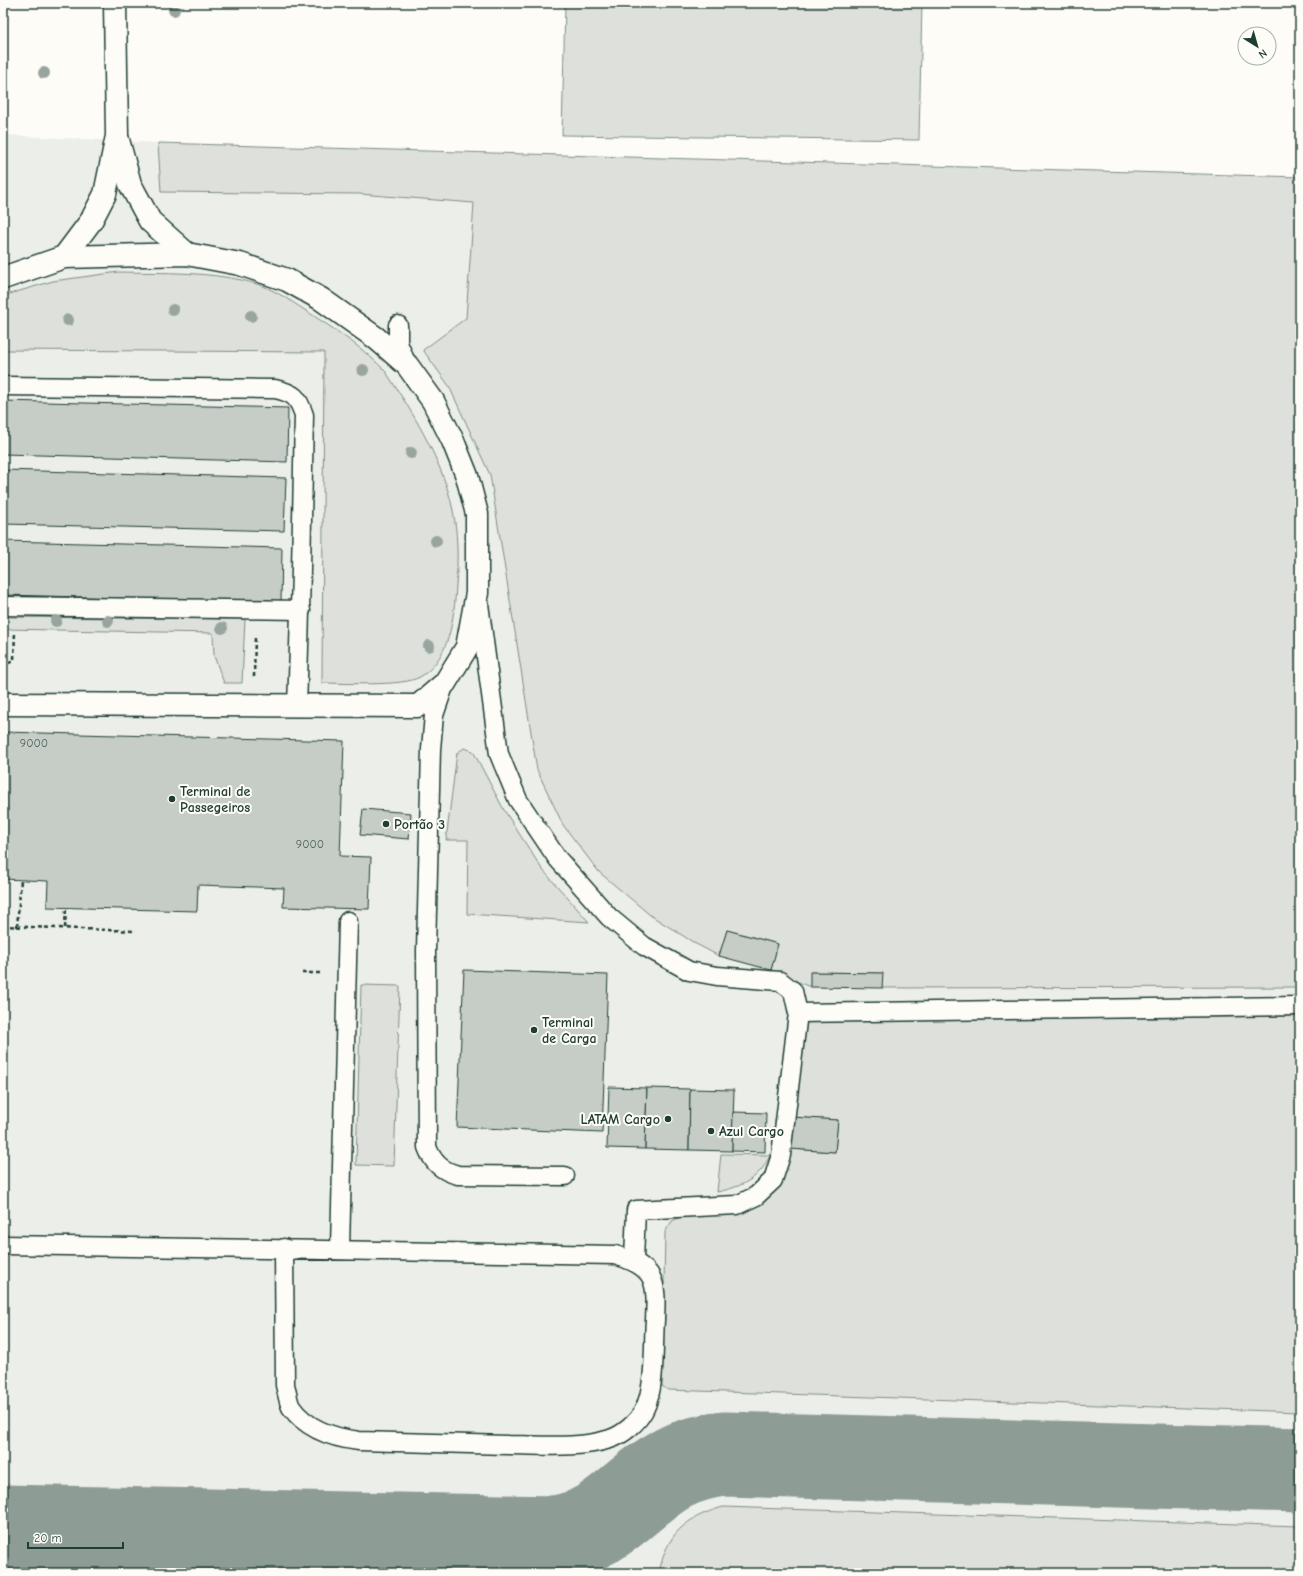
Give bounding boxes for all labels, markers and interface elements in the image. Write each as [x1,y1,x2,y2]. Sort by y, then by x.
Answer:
north arrow [1237,26,1277,66]
text: N [1256,46,1269,61]
house number: 9000 [20,736,48,750]
place label: Terminal de Passegeiros [180,783,251,816]
marker: Terminal de Passegeiros [167,794,177,804]
place label: Portão 3 [394,816,445,833]
marker: Portão 3 [381,819,391,829]
house number: 9000 [296,837,324,851]
place label: Terminal de Carga [542,1014,597,1047]
marker: Terminal de Carga [529,1025,539,1035]
place label: LATAM Cargo [580,1111,660,1128]
marker: LATAM Cargo [663,1114,673,1124]
place label: Azul Cargo [719,1123,784,1140]
marker: Azul Cargo [706,1126,716,1136]
scale bar [28,1524,123,1550]
text: 20 m [34,1531,62,1545]

